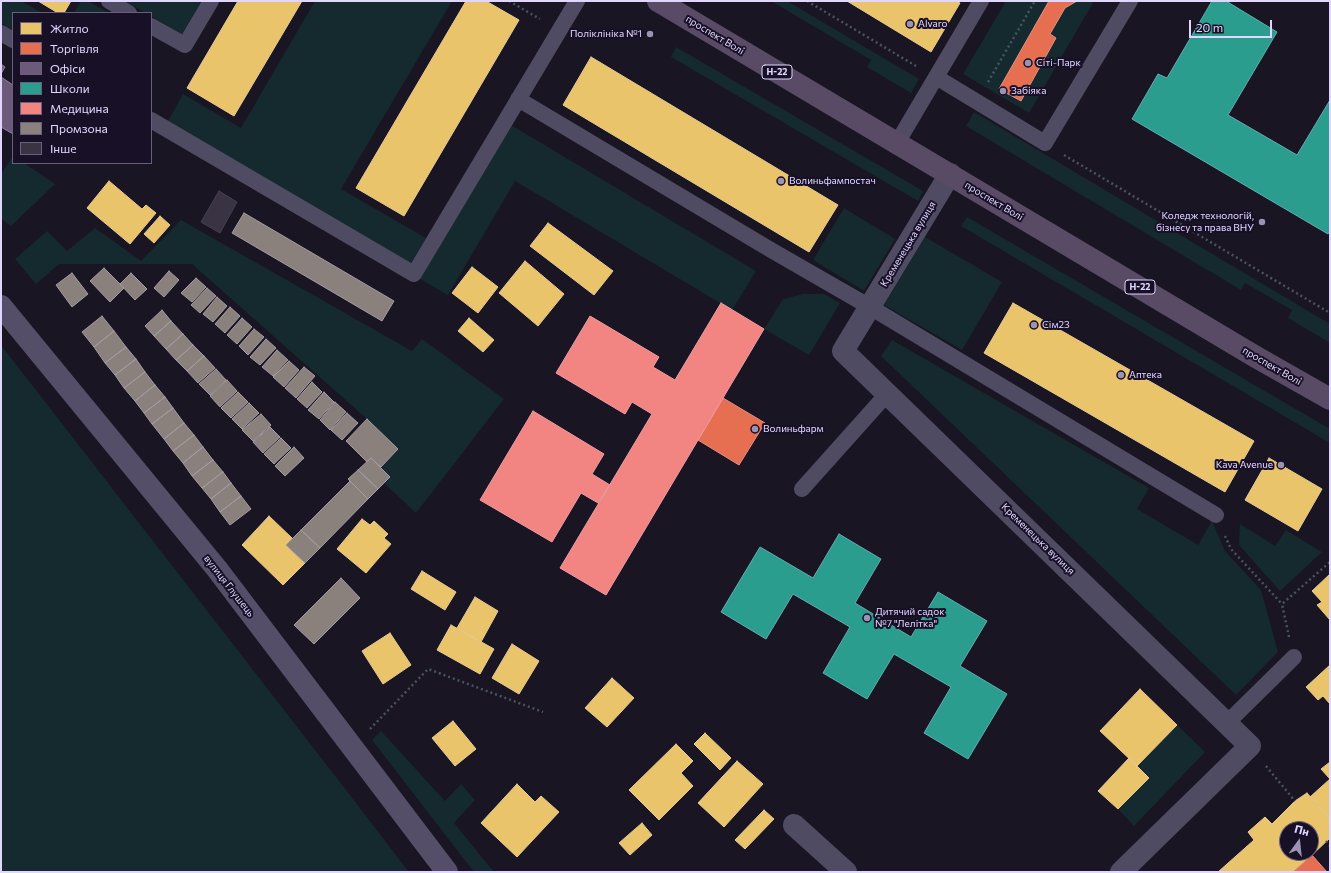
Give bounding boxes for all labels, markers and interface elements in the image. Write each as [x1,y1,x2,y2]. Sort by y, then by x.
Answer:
legend [12,12,152,164]
scale bar [1191,12,1274,38]
street label: проспект Волі [684,13,746,57]
place label: Alvaro [918,18,947,30]
marker: Alvaro [905,19,915,29]
text: 20 m [1196,20,1223,34]
text: Житло [50,21,89,35]
place label: Поліклініка №1 [570,28,642,40]
marker: Поліклініка №1 [645,29,655,39]
text: Торгівля [50,41,99,55]
place label: Сіті-Парк [1036,57,1081,69]
marker: Сіті-Парк [1023,58,1033,68]
text: Офіси [50,61,85,75]
road number: Н-22 [762,65,792,79]
text: Школи [50,81,90,95]
place label: Забіяка [1011,85,1046,97]
marker: Забіяка [998,86,1008,96]
text: Медицина [50,101,109,115]
text: Промзона [50,121,108,135]
text: Інше [50,141,76,155]
place label: Волиньфампостач [789,175,876,187]
marker: Волиньфампостач [776,176,786,186]
street label: проспект Волі [963,179,1025,223]
street label: Кременецька вулиця [878,199,938,289]
place label: Коледж технологій, бізнесу та права ВНУ [1156,210,1254,234]
marker: Коледж технологій, бізнесу та права ВНУ [1257,217,1267,227]
road number: Н-22 [1125,280,1155,294]
place label: Сім23 [1042,319,1070,331]
marker: Сім23 [1029,320,1039,330]
street label: проспект Волі [1240,344,1304,388]
place label: Аптека [1129,369,1162,381]
marker: Аптека [1116,370,1126,380]
place label: Волиньфарм [763,423,824,435]
marker: Волиньфарм [750,424,760,434]
place label: Kava Avenue [1216,459,1273,471]
marker: Kava Avenue [1276,460,1286,470]
street label: Кременецька вулиця [999,501,1077,577]
street label: вулиця Глушець [201,553,257,619]
place label: Дитячий садок №7 "Лелітка" [875,606,945,630]
marker: Дитячий садок №7 "Лелітка" [862,613,872,623]
north arrow [1279,821,1319,861]
text: Пн [1293,822,1311,838]

